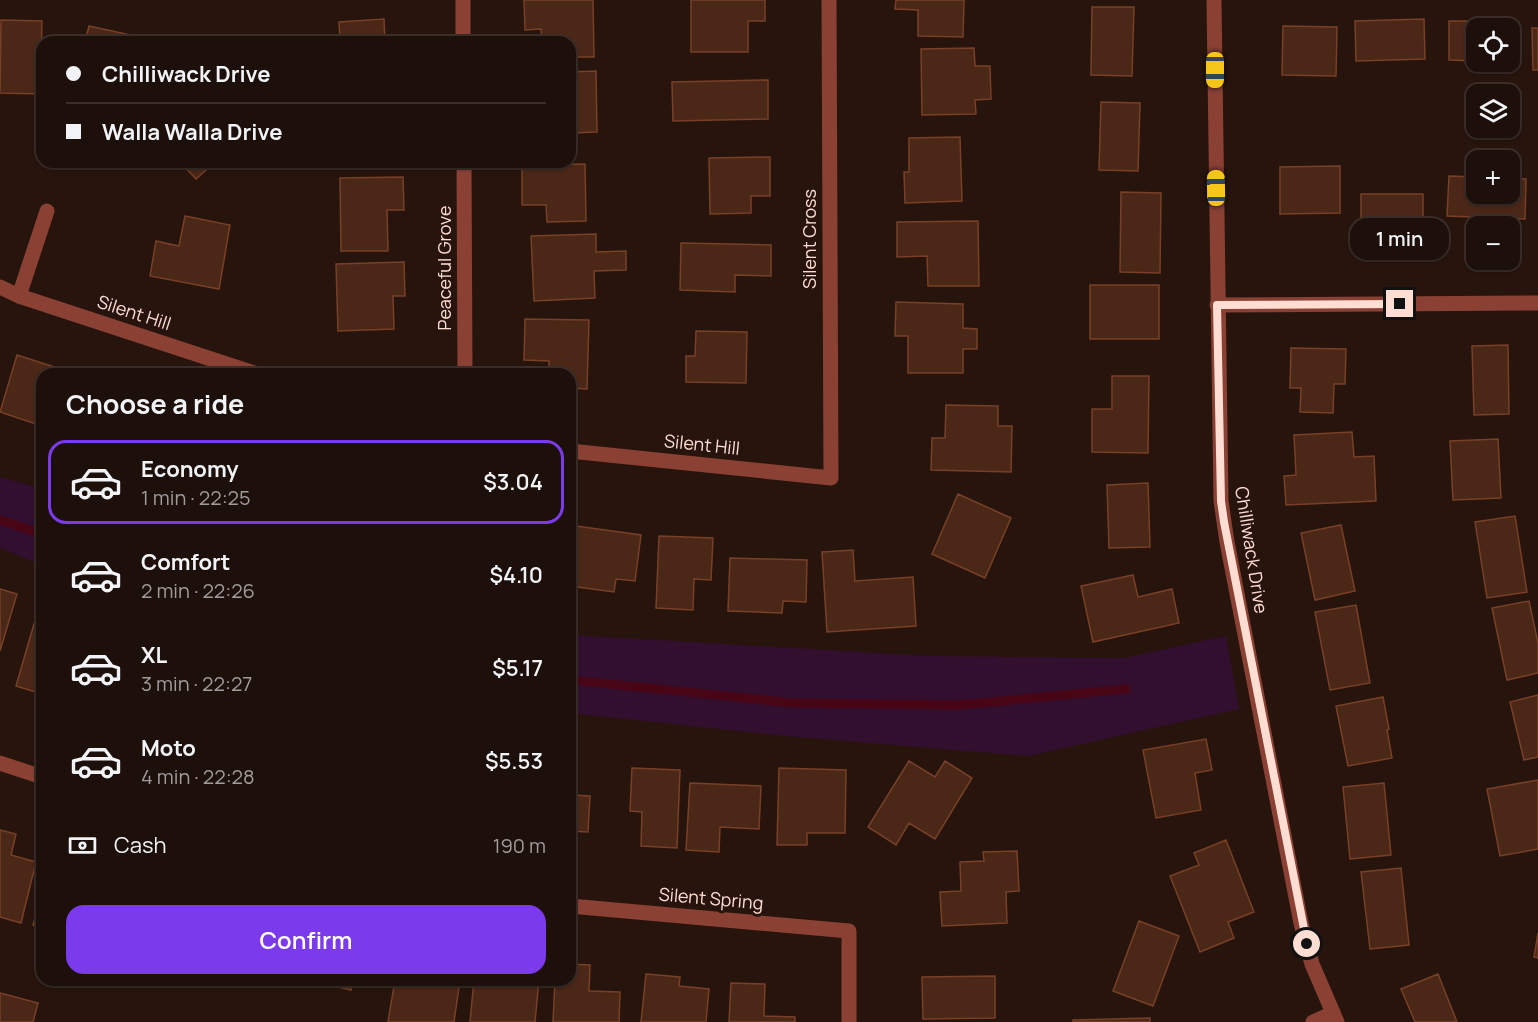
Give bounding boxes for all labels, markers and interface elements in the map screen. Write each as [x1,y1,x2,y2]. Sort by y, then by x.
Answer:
map controls [1466,18,1520,270]
button: locate [1466,18,1520,72]
car [1206,52,1224,88]
text: Chilliwack Drive [102,59,271,89]
button: layers [1466,84,1520,138]
text: Walla Walla Drive [102,117,282,147]
button: + [1466,150,1520,204]
car [1207,170,1225,206]
street label: Silent Cross [797,189,821,289]
street label: Peaceful Grove [432,206,456,330]
button: − [1466,216,1520,270]
callout: 1 min [1350,217,1450,259]
text: 1 min [1376,225,1423,252]
street label: Silent Hill [94,289,174,335]
route end [1386,290,1413,317]
text: Choose a ride [66,385,244,422]
street label: Silent Hill [663,428,741,460]
text: Economy [141,454,239,484]
icon: car [69,455,123,509]
text: $3.04 [483,467,543,497]
text: 1 min · 22:25 [141,484,251,511]
street label: Chilliwack Drive [1230,485,1274,615]
text: Comfort [141,547,230,577]
icon: car [69,548,123,602]
text: $4.10 [490,560,543,590]
text: 2 min · 22:26 [141,577,255,604]
text: XL [141,640,167,670]
icon: car [69,641,123,695]
text: $5.17 [492,653,543,683]
text: 3 min · 22:27 [141,670,252,697]
text: Moto [141,733,196,763]
icon: car [69,734,123,788]
text: $5.53 [485,746,543,776]
text: 4 min · 22:28 [141,763,255,790]
icon: cash [66,829,99,862]
text: Cash [114,830,167,860]
text: 190 m [493,832,546,859]
street label: Silent Spring [658,881,764,915]
button: Confirm [66,905,546,974]
route start [1293,930,1320,957]

